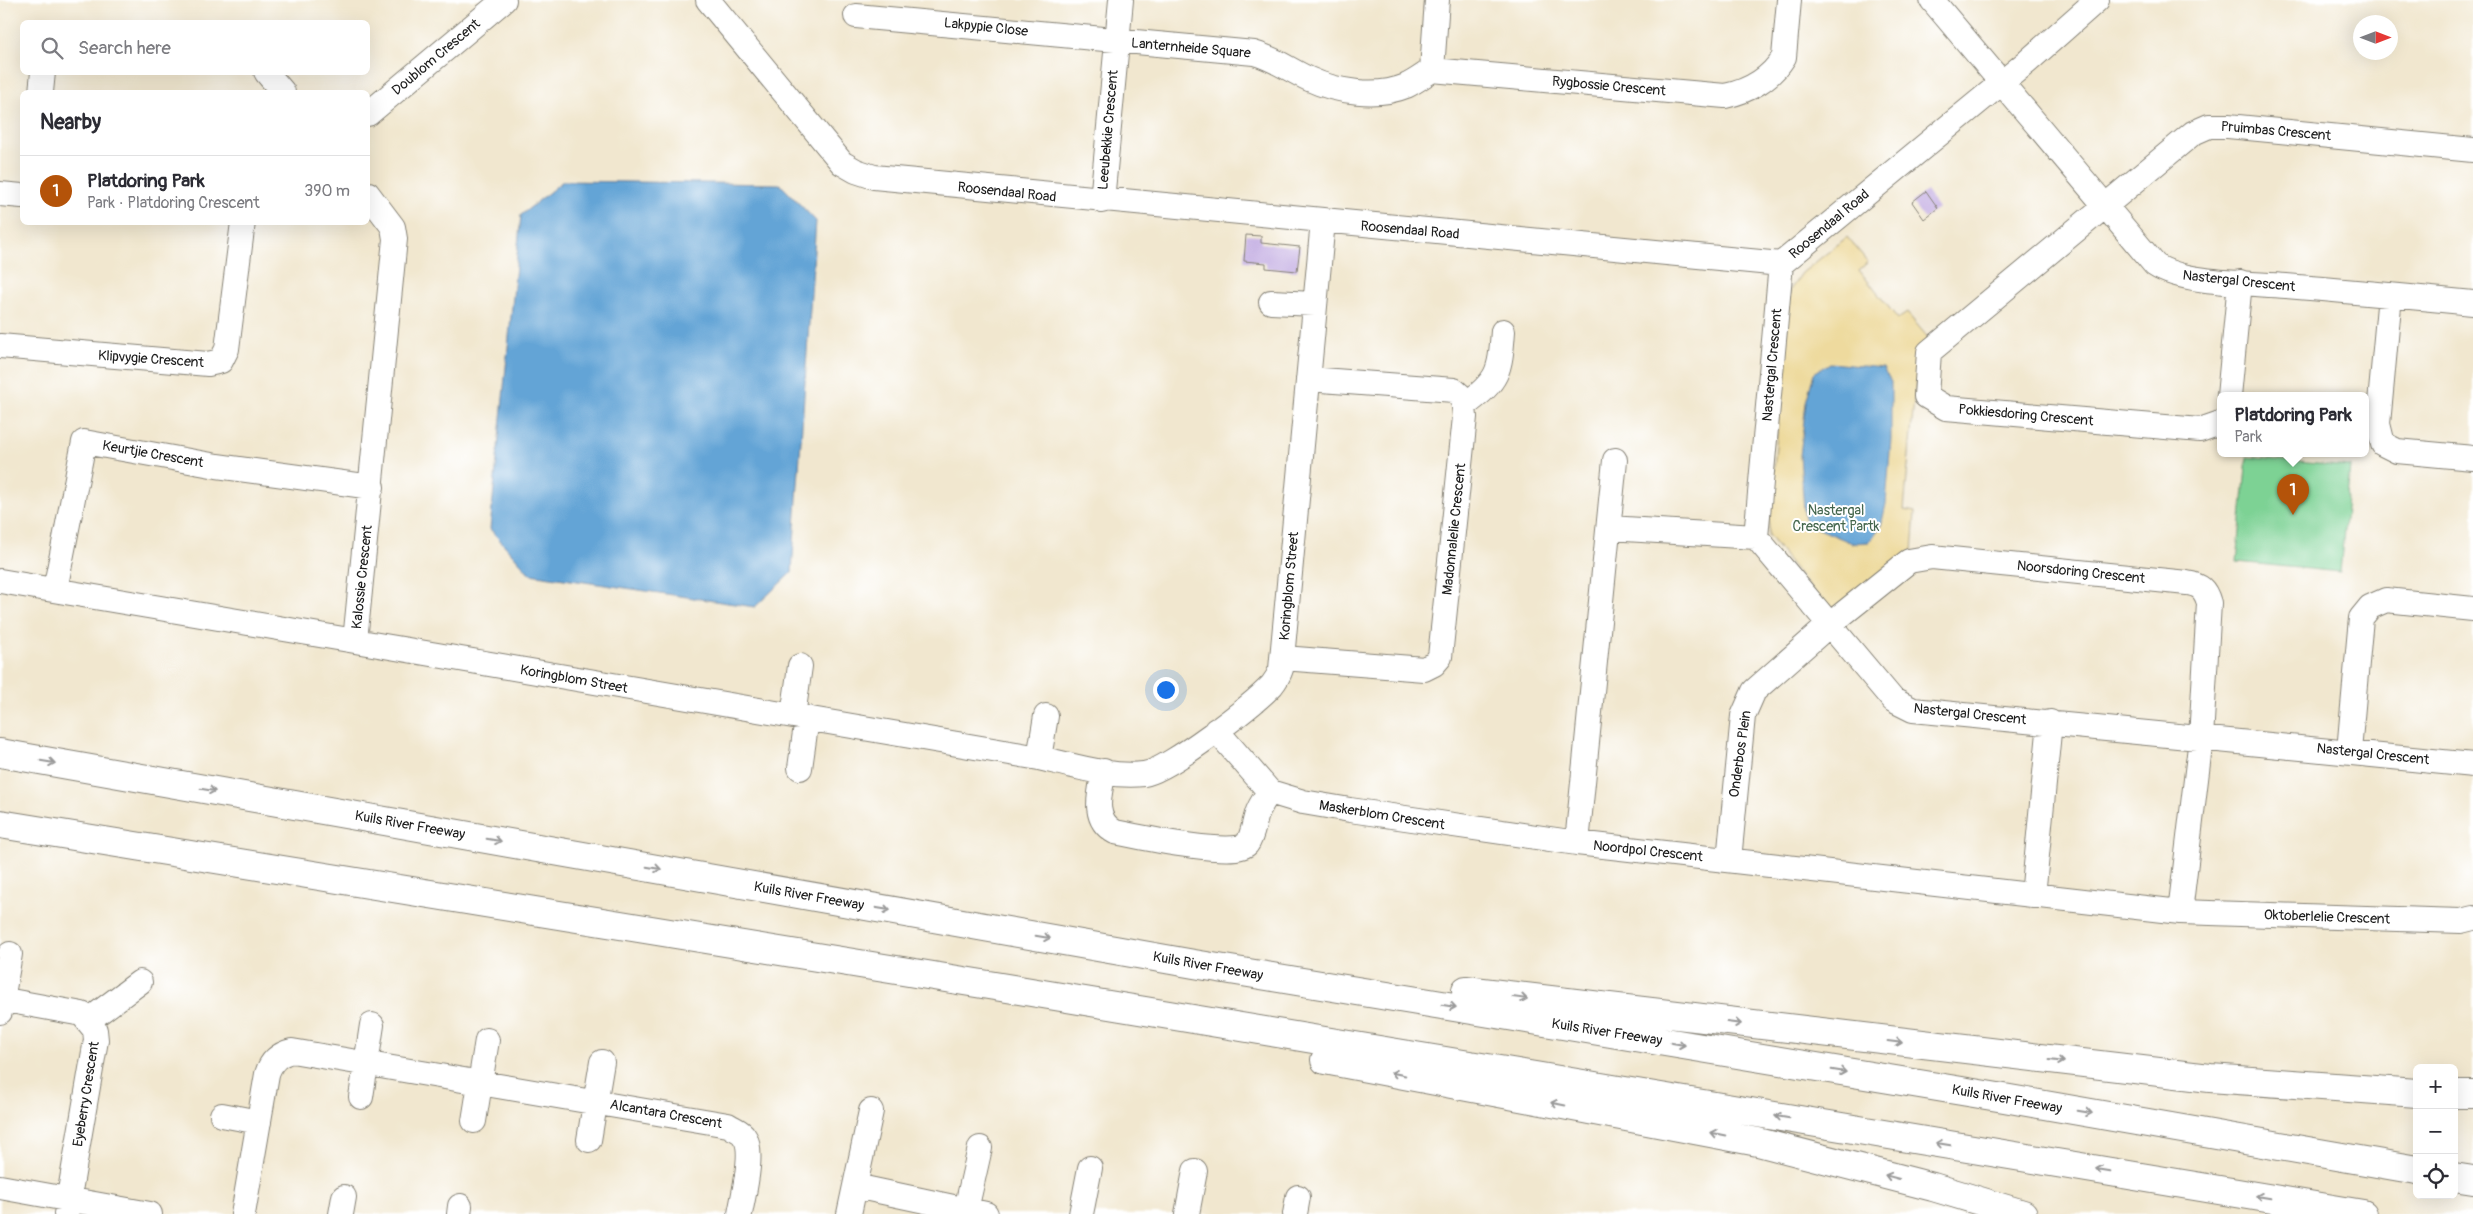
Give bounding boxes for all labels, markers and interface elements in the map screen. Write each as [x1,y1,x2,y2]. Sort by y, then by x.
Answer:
street label: Lakpypie Close [943,14,1029,40]
street label: Doublom Crescent [388,15,484,99]
north arrow [2353,15,2398,60]
search box [20,20,370,75]
icon: search [38,34,66,62]
street label: Lanternheide Square [1130,34,1252,62]
text: Search here [78,36,171,60]
street label: Leeubekkie Crescent [1094,69,1122,191]
street label: Rygbossie Crescent [1551,73,1667,99]
text: Nearby [40,109,101,136]
street label: Pruimbas Crescent [2220,118,2332,144]
text: Platdoring Park [87,169,205,193]
street label: Roosendaal Road [957,178,1057,206]
text: 1 [53,181,59,201]
text: 390 m [304,181,350,201]
street label: Roosendaal Road [1786,186,1873,262]
text: Park · Platdoring Crescent [87,193,260,213]
street label: Roosendaal Road [1360,217,1460,243]
street label: Nastergal Crescent [2182,267,2297,295]
street label: Nastergal Crescent [1759,307,1785,422]
street label: Klipvygie Crescent [97,347,205,371]
popup [2217,392,2369,457]
street label: Pokkiesdoring Crescent [1958,401,2095,429]
text: Platdoring Park [2234,403,2352,427]
text: Park [2234,427,2262,447]
street label: Keurtjie Crescent [101,437,205,471]
street label: Madonnalelie Crescent [1439,462,1469,596]
pin: 1 [2277,474,2309,515]
park label: Nastergal Crescent Partk [1793,502,1880,535]
street label: Kalossie Crescent [348,524,376,630]
street label: Koringblom Street [1276,531,1302,641]
street label: Noorsdoring Crescent [2016,557,2146,587]
street label: Koringblom Street [519,661,630,697]
your location [1153,677,1179,703]
street label: Nastergal Crescent [1913,700,2028,728]
street label: Onderbos Plein [1725,709,1755,799]
street label: Nastergal Crescent [2316,740,2431,768]
one-way arrow [40,757,56,767]
one-way arrow [200,785,216,795]
street label: Maskerblom Crescent [1318,797,1446,833]
street label: Kuils River Freeway [353,807,467,843]
one-way arrow [485,836,501,846]
street label: Noordpol Crescent [1592,837,1704,865]
one-way arrow [645,864,661,874]
street label: Kuils River Freeway [752,878,866,914]
one-way arrow [874,904,890,914]
street label: Oktoberlelie Crescent [2264,906,2391,928]
one-way arrow [1034,933,1050,943]
street label: Kuils River Freeway [1151,948,1265,984]
one-way arrow [1512,993,1528,1003]
one-way arrow [1441,1002,1457,1012]
street label: Kuils River Freeway [1550,1015,1664,1049]
one-way arrow [1726,1018,1742,1028]
one-way arrow [1887,1037,1903,1047]
street label: Eyeberry Crescent [69,1040,103,1148]
one-way arrow [1670,1040,1686,1050]
one-way arrow [2048,1056,2064,1066]
map controls [2413,1064,2458,1199]
button: + [2413,1064,2458,1109]
one-way arrow [1830,1066,1846,1076]
one-way arrow [1391,1068,1407,1078]
street label: Kuils River Freeway [1950,1081,2064,1117]
street label: Alcantara Crescent [608,1096,724,1132]
one-way arrow [1550,1099,1566,1108]
one-way arrow [2077,1108,2093,1118]
button: − [2413,1109,2458,1154]
one-way arrow [1775,1112,1791,1122]
one-way arrow [1710,1129,1726,1139]
one-way arrow [1935,1138,1951,1148]
button: locate [2413,1154,2458,1199]
one-way arrow [2095,1165,2111,1175]
one-way arrow [1885,1172,1901,1181]
one-way arrow [2256,1192,2272,1202]

